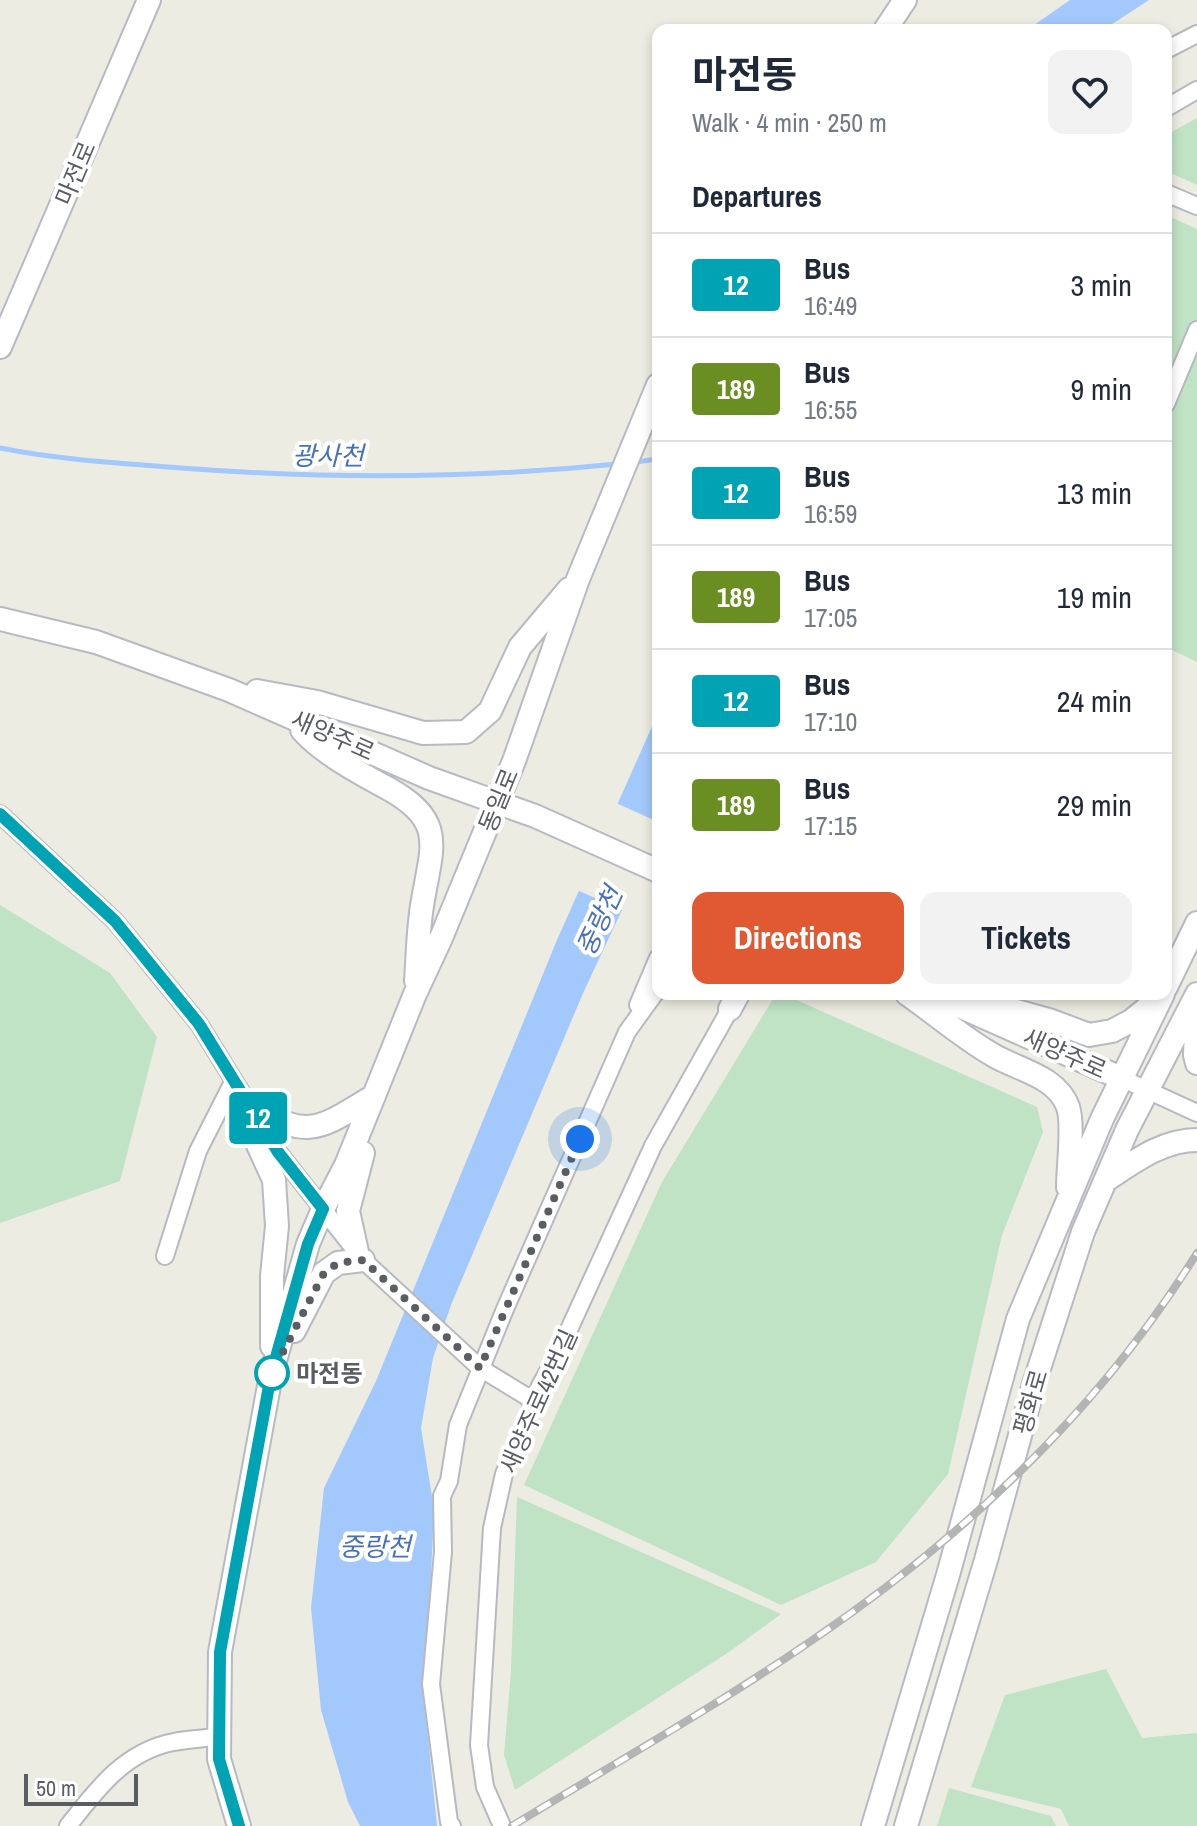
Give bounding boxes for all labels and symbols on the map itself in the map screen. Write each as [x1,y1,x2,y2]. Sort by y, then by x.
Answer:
street label: 마전로 [47,136,103,210]
water label: 광사천 [292,438,367,473]
street label: 새양주로 [286,702,380,768]
street label: 동일로 [471,763,525,837]
water label: 중랑천 [568,878,631,961]
street label: 새양주로 [1018,1020,1112,1086]
line badge: 12 [222,1092,294,1144]
your location [560,1119,600,1159]
street label: 새양주로42번길 [492,1324,584,1478]
marker: 마전동 [255,1356,289,1390]
place label: 마전동 [296,1357,362,1389]
street label: 평화로 [1005,1366,1055,1438]
water label: 중랑천 [339,1529,414,1564]
scale bar [24,1770,138,1806]

